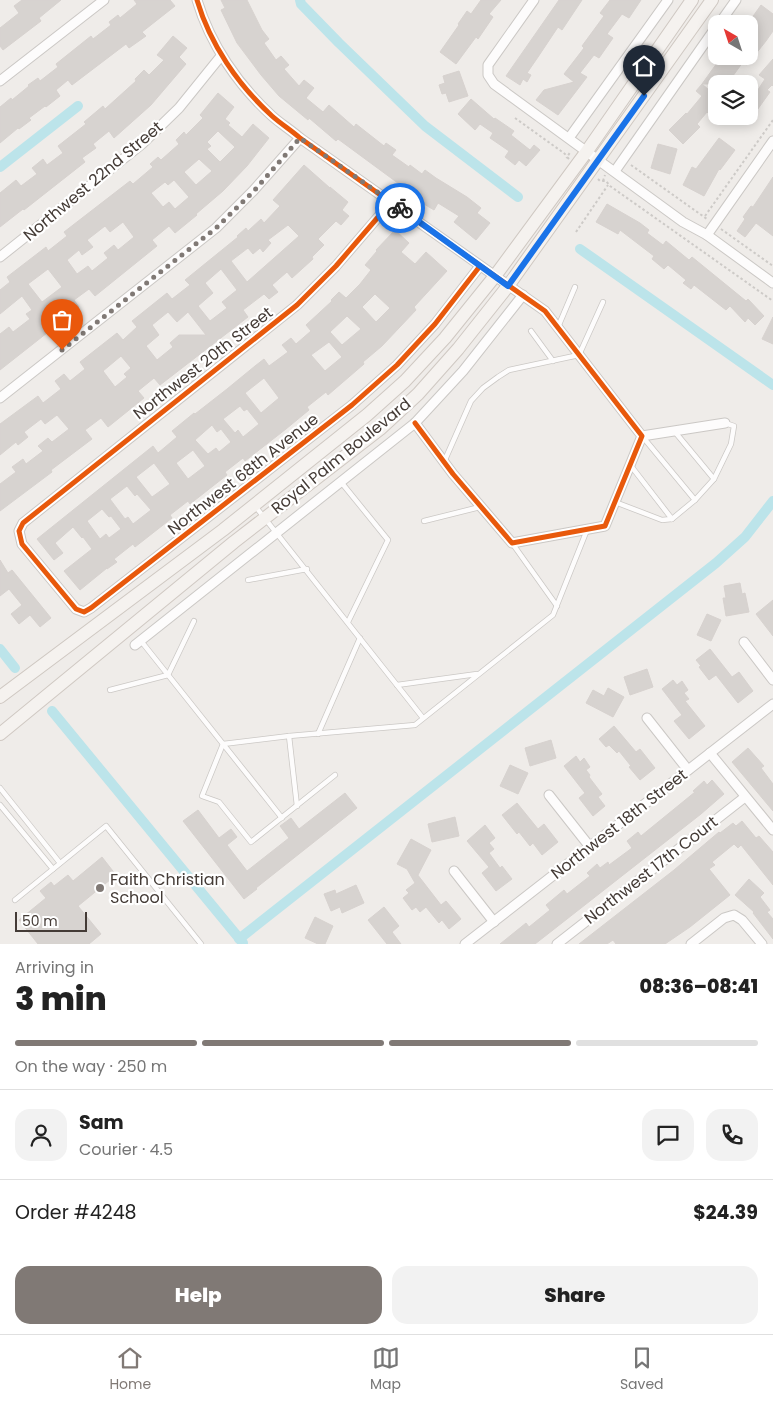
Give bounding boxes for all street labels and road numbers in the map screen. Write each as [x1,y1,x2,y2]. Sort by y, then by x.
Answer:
street label: Northwest 22nd Street [18,116,168,246]
street label: Northwest 20th Street [128,301,278,425]
street label: Royal Palm Boulevard [266,392,416,520]
street label: Northwest 68th Avenue [163,408,323,540]
street label: Northwest 18th Street [546,763,692,885]
street label: Northwest 17th Court [579,810,723,929]

